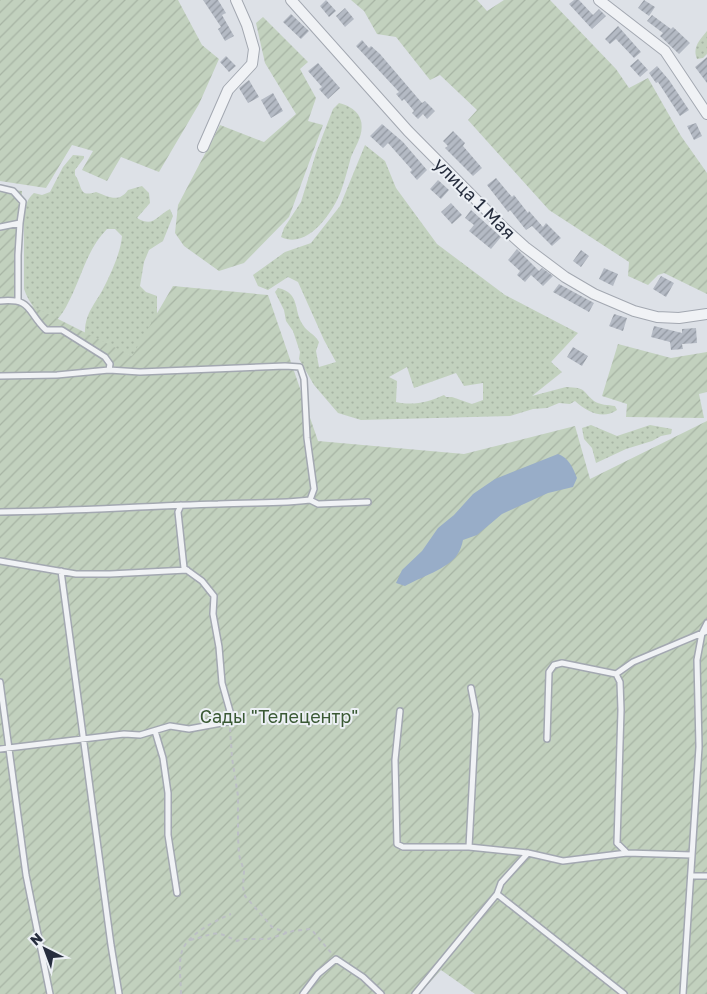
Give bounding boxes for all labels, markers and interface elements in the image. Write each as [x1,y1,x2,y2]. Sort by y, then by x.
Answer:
street label: улица 1 Мая [430,153,520,243]
park label: Сады "Телецентр" [200,705,358,727]
north arrow [20,924,70,974]
text: N [26,929,46,949]

